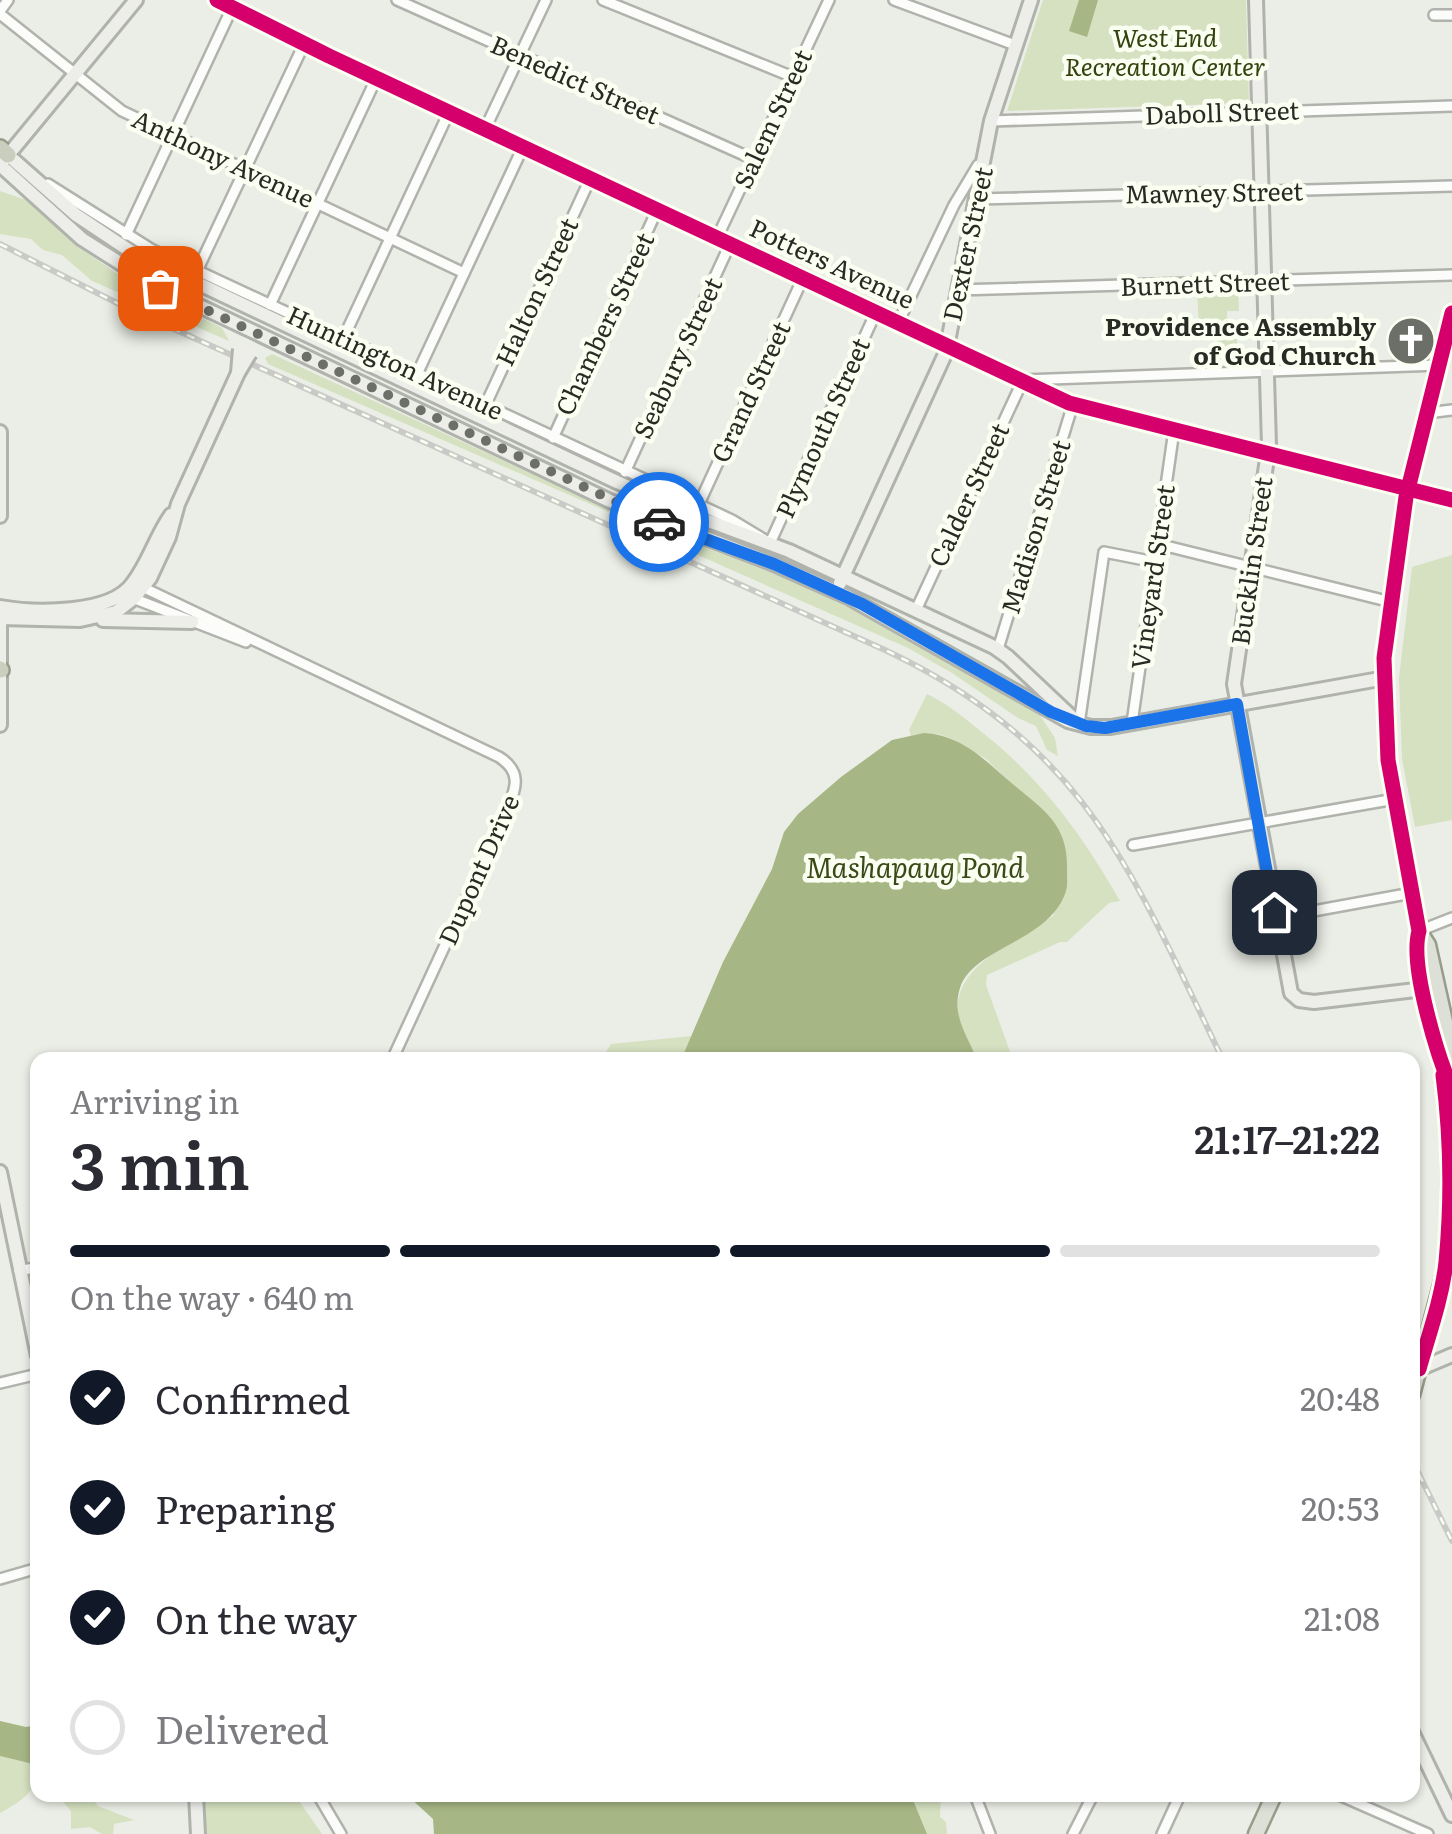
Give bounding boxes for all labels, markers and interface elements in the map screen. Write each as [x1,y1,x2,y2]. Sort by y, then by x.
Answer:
park label: West End Recreation Center [1064,18,1266,84]
street label: Benedict Street [485,25,666,132]
street label: Salem Street [723,43,820,194]
street label: Daboll Street [1144,90,1300,133]
street label: Anthony Avenue [127,99,321,216]
street label: Dexter Street [932,163,1001,324]
street label: Mawney Street [1124,171,1304,212]
street label: Potters Avenue [744,208,921,317]
street label: Halton Street [485,211,586,372]
street label: Chambers Street [545,226,662,421]
pin [118,246,203,331]
icon: bag [133,261,188,316]
street label: Burnett Street [1119,261,1290,304]
street label: Seabury Street [623,271,730,444]
street label: Huntington Avenue [281,295,510,428]
place label: Providence Assembly of God Church [1105,307,1377,373]
street label: Grand Street [701,315,799,468]
church icon: Providence Assembly of God Church [1385,315,1437,367]
street label: Plymouth Street [765,331,878,523]
street label: Calder Street [918,416,1017,572]
street label: Madison Street [991,435,1079,618]
courier [609,472,709,572]
street label: Bucklin Street [1220,474,1281,647]
street label: Vineyard Street [1120,482,1183,671]
icon: car [632,495,687,550]
street label: Dupont Drive [428,788,527,951]
water label: Mashapaug Pond [806,845,1024,887]
pin [1232,870,1317,955]
icon: home [1247,885,1302,940]
text: Arriving in [70,1076,240,1124]
text: 21:17–21:22 [1194,1109,1380,1166]
text: 3 min [70,1113,250,1210]
text: On the way · 640 m [70,1272,354,1320]
text: Confirmed [155,1369,350,1426]
icon: check [70,1370,125,1425]
text: 20:48 [1300,1373,1380,1421]
text: Preparing [155,1479,335,1536]
icon: check [70,1480,125,1535]
text: 20:53 [1301,1483,1380,1531]
text: On the way [155,1589,357,1646]
icon: check [70,1590,125,1645]
text: 21:08 [1304,1593,1380,1641]
text: Delivered [155,1699,329,1756]

